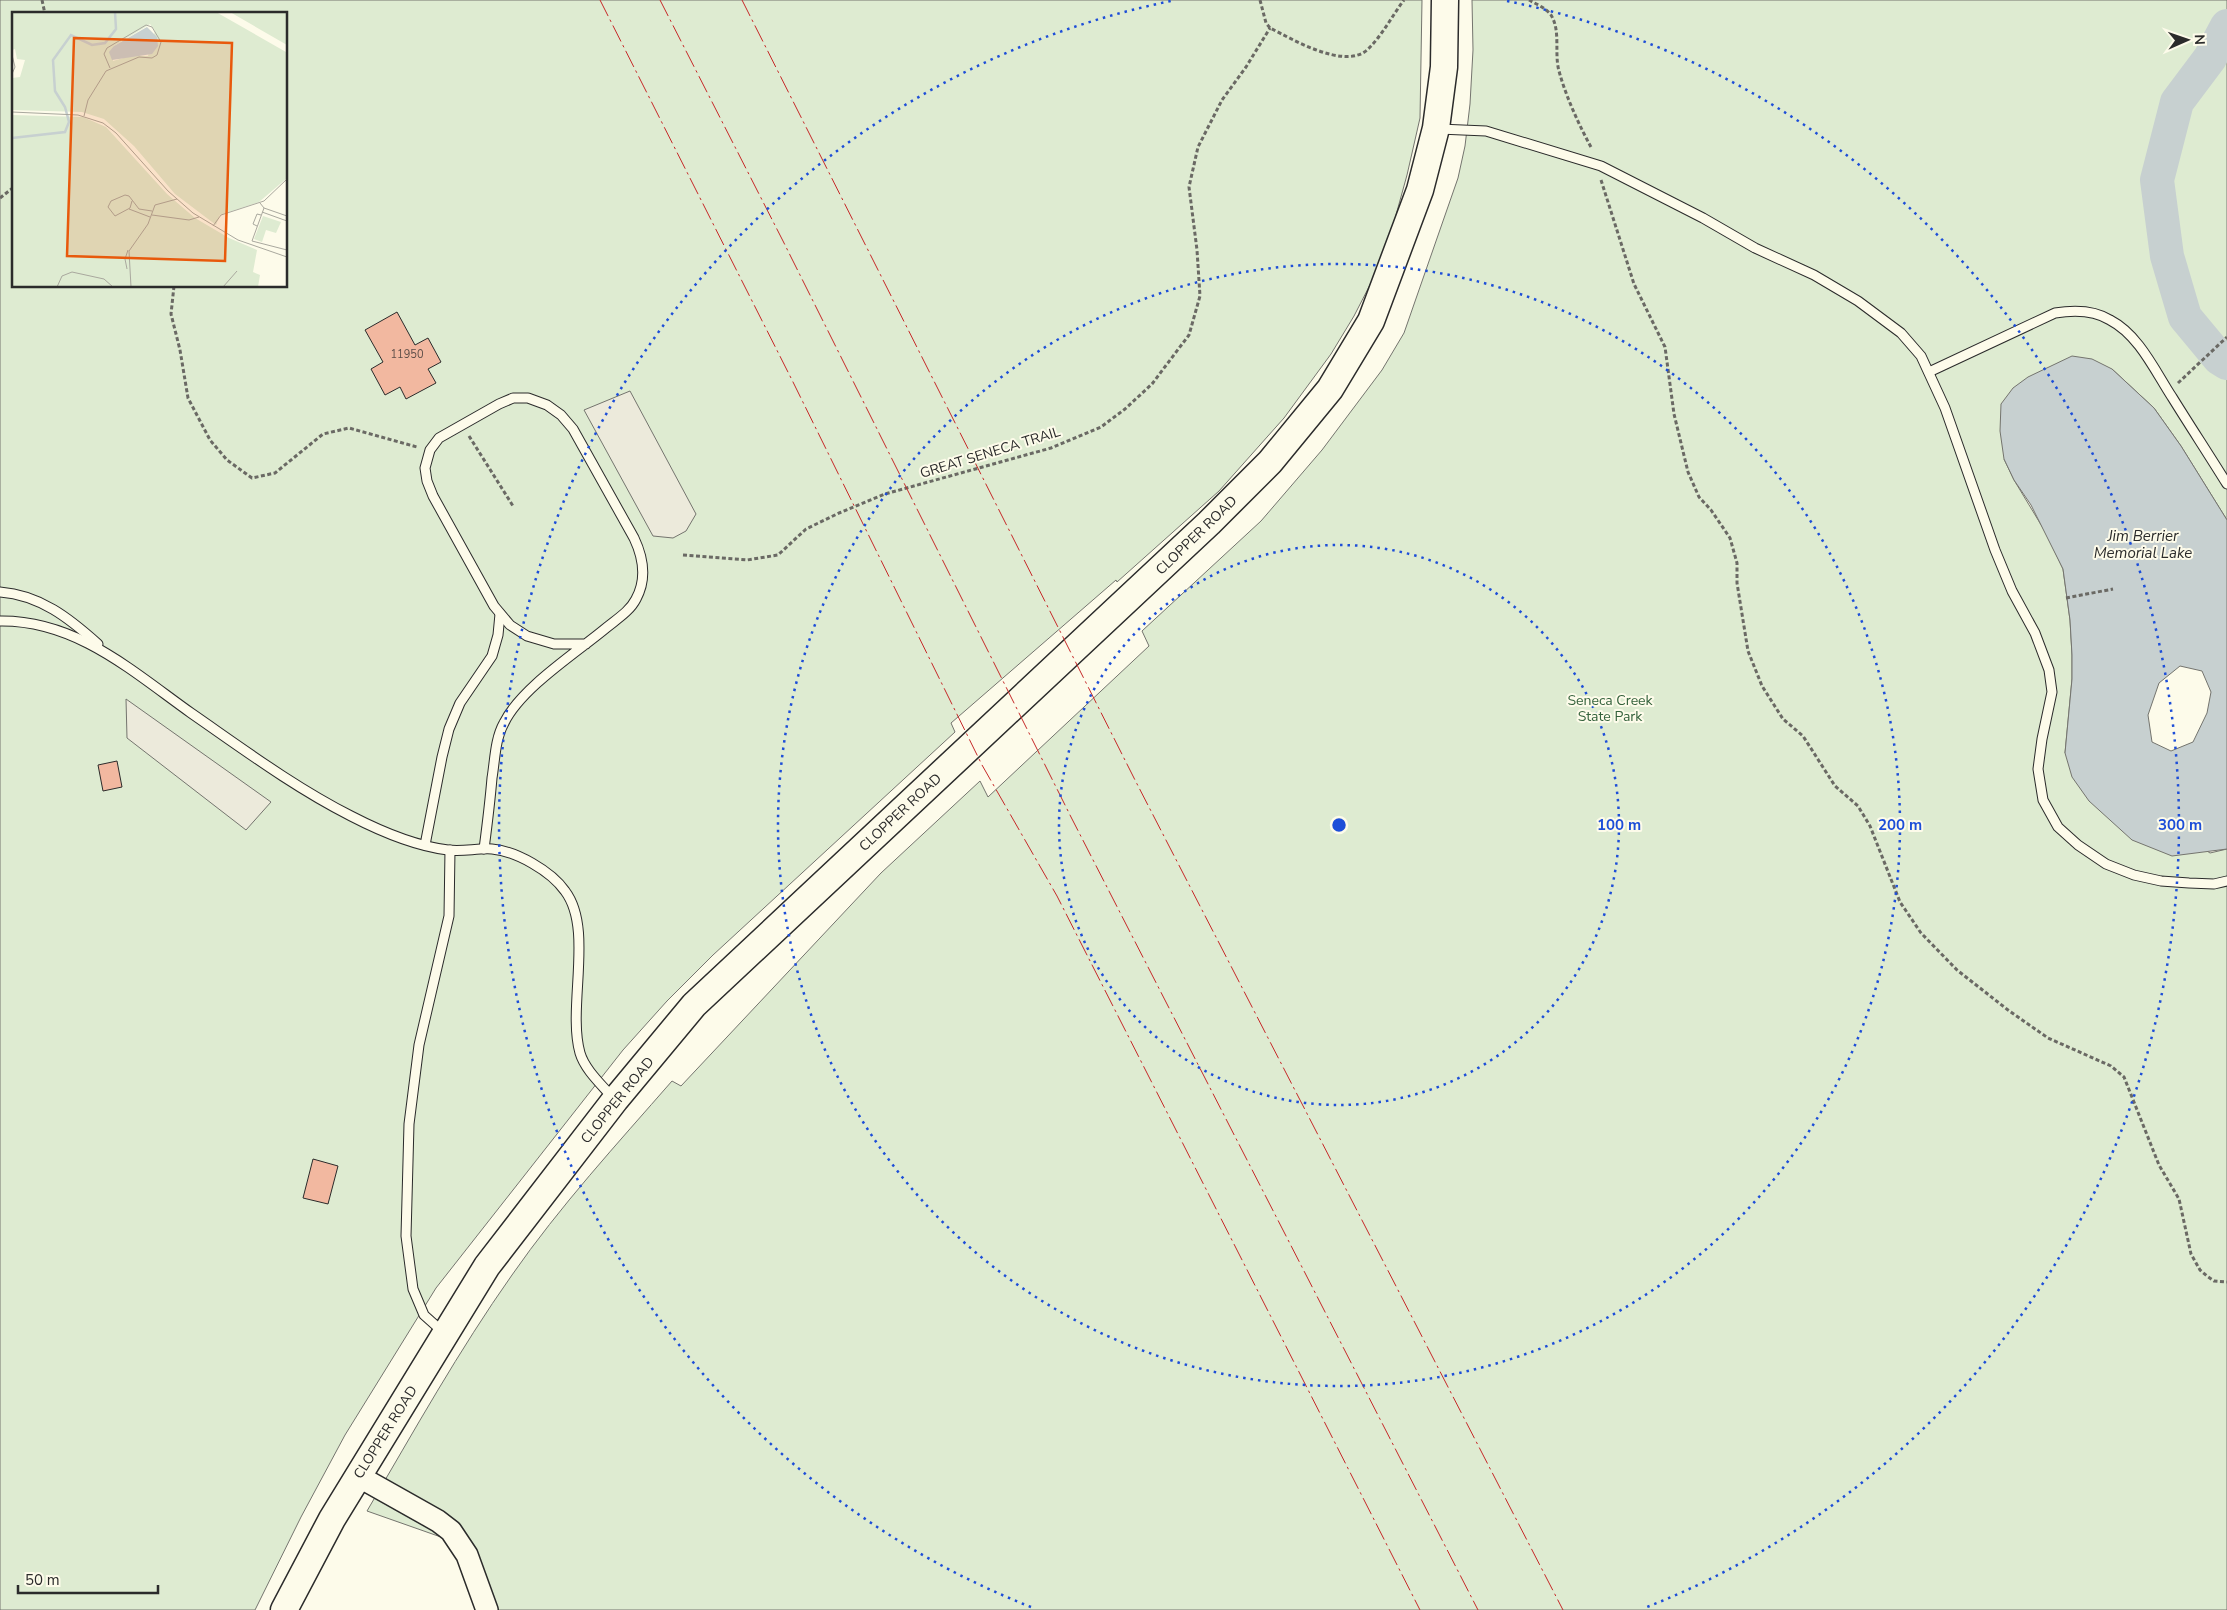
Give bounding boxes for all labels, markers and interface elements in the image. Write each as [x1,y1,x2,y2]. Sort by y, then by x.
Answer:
inset map [12,12,288,288]
north arrow [2162,15,2212,65]
text: N [2190,34,2209,45]
house number: 11950 [391,347,424,362]
street label: GREAT SENECA TRAIL [918,422,1063,483]
street label: CLOPPER ROAD [1151,492,1241,579]
water label: Jim Berrier Memorial Lake [2094,526,2192,563]
park label: Seneca Creek State Park [1567,691,1654,726]
street label: CLOPPER ROAD [855,769,946,856]
text: 100 m [1597,815,1641,835]
text: 200 m [1878,815,1922,835]
text: 300 m [2158,815,2202,835]
centre of rings [1330,816,1348,834]
street label: CLOPPER ROAD [576,1053,658,1148]
street label: CLOPPER ROAD [349,1382,422,1482]
scale bar [18,1562,158,1594]
text: 50 m [25,1570,60,1590]

